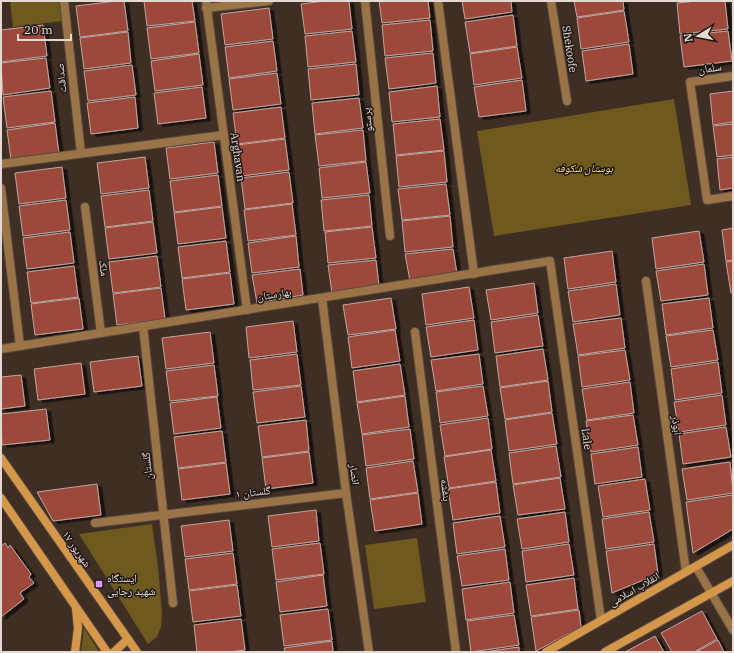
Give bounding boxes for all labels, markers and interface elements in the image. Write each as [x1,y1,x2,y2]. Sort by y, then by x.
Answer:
scale bar [18,16,71,42]
north arrow [678,16,718,56]
text: 20 m [24,22,53,37]
street label: Shekoofe [559,24,581,74]
text: N [680,32,696,43]
street label: سلمان [697,59,723,77]
street label: صداقت [52,62,70,94]
street label: پرستو [359,107,375,133]
street label: Arghavan [228,131,248,183]
park label: بوستان شکوفه [555,161,614,175]
street label: ملک [96,259,112,277]
street label: بهارستان [256,284,292,304]
street label: ابوذر [669,413,685,436]
street label: Lale [579,427,595,451]
street label: گلستان [139,451,155,481]
street label: انصار [347,462,363,485]
street label: بنفشه [438,478,454,502]
street label: گلستان ۱ [235,483,272,501]
street label: ۱۷ شهریور [59,528,95,570]
street label: انقلاب اسلامی [606,569,662,609]
place label: ایستگاه شهید رجایی [107,571,156,598]
marker: ایستگاه شهید رجایی [94,579,104,589]

